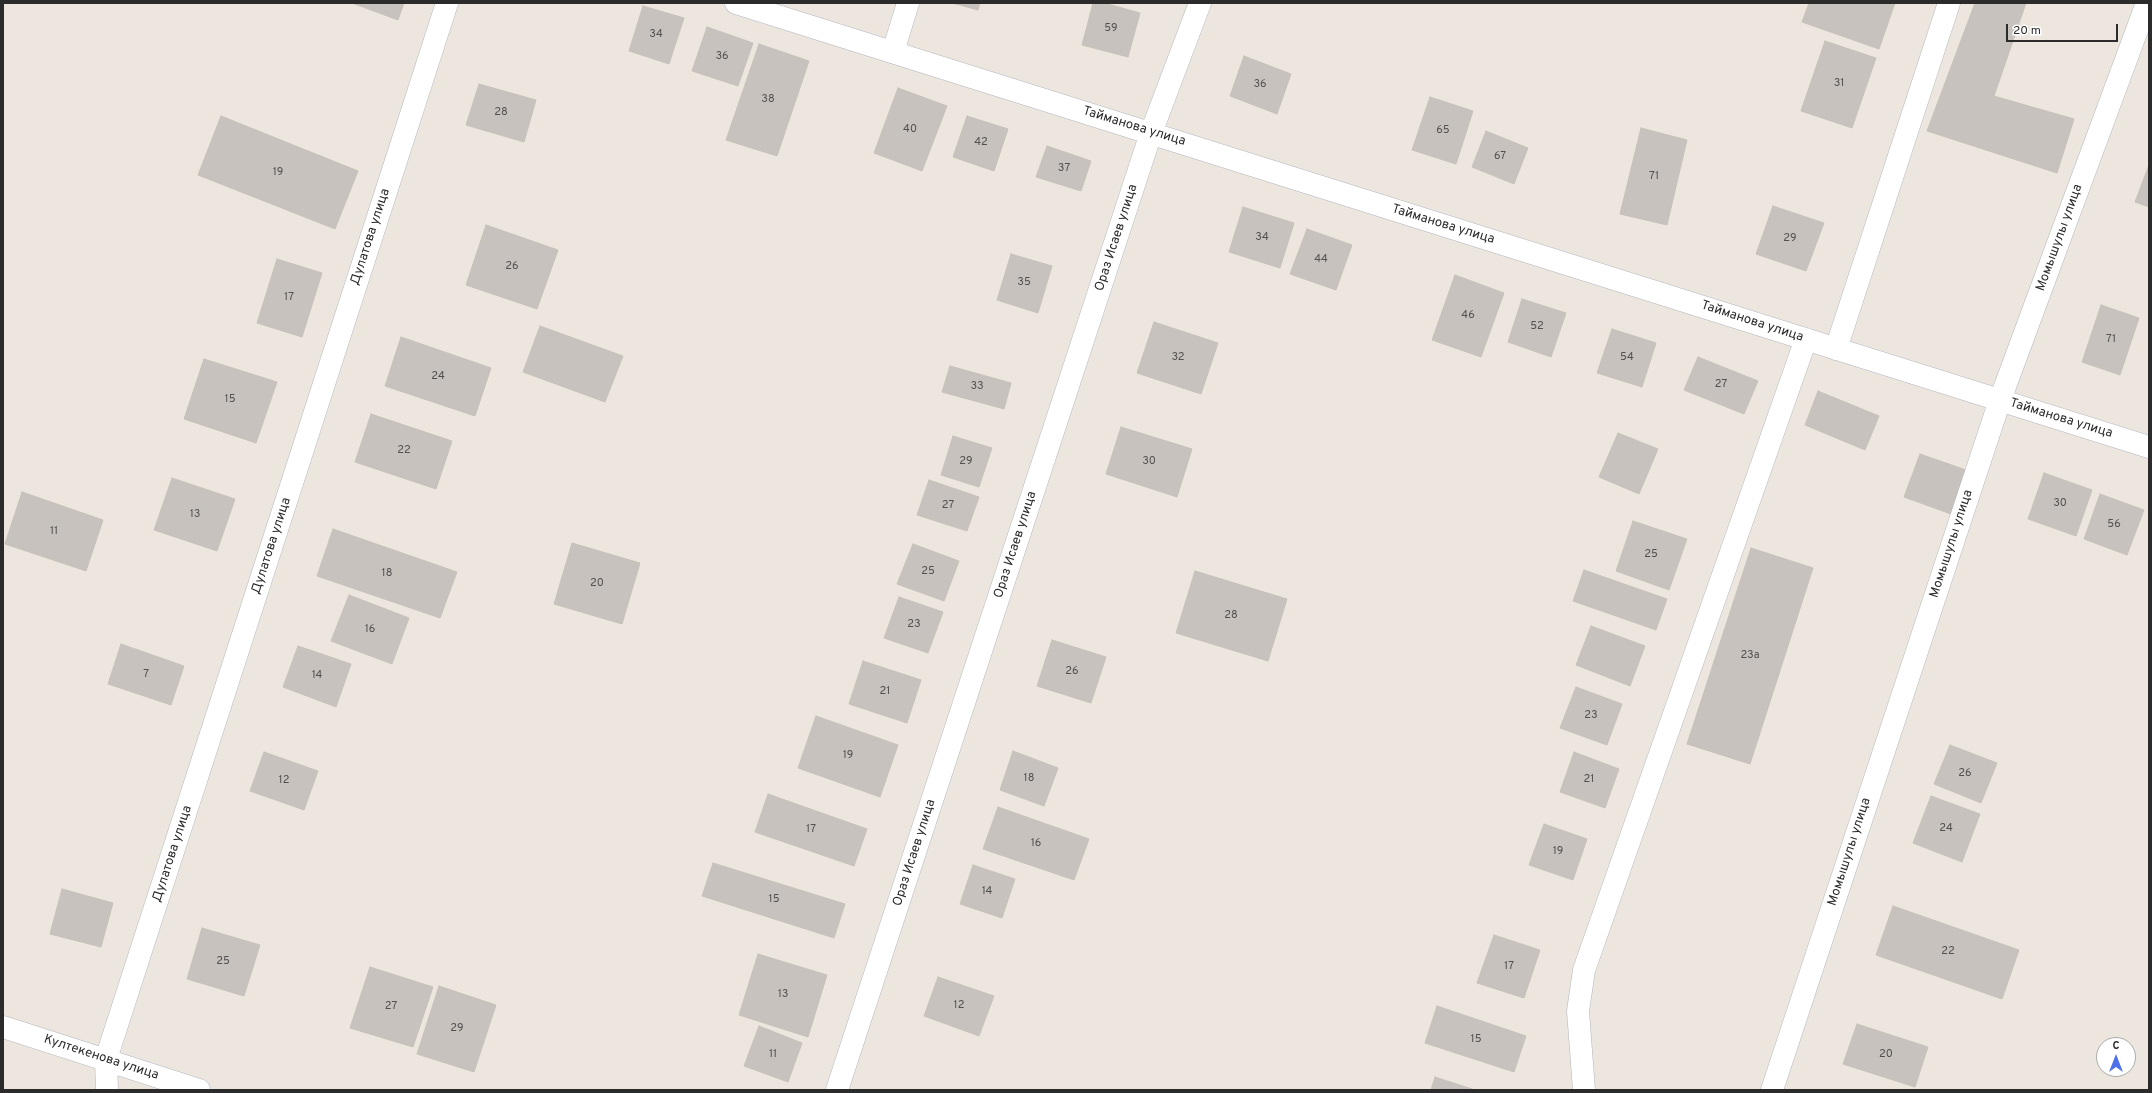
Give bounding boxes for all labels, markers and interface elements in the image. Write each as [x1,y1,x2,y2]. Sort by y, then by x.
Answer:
scale bar [2008,16,2120,42]
house number: 59 [1104,22,1118,36]
text: 20 m [2013,23,2041,39]
house number: 34 [649,28,663,42]
house number: 36 [715,50,729,64]
house number: 31 [1834,77,1844,91]
house number: 36 [1253,78,1267,92]
house number: 38 [761,93,775,107]
street label: Тайманова улица [1081,104,1187,150]
house number: 28 [494,106,508,120]
house number: 40 [903,123,917,137]
house number: 65 [1436,124,1450,138]
house number: 42 [974,136,988,150]
house number: 67 [1494,150,1506,164]
house number: 37 [1058,162,1070,176]
house number: 19 [273,166,283,180]
house number: 71 [1649,170,1659,184]
street label: Момышулы улица [2033,182,2087,294]
street label: Ораз Исаев улица [1092,183,1142,293]
street label: Дулатова улица [348,187,394,287]
street label: Тайманова улица [1390,202,1496,248]
house number: 34 [1255,231,1269,245]
house number: 29 [1783,232,1797,246]
house number: 44 [1314,253,1328,267]
house number: 26 [505,260,519,274]
house number: 35 [1017,276,1031,290]
house number: 17 [284,291,294,305]
street label: Тайманова улица [1699,298,1805,346]
house number: 46 [1461,309,1475,323]
house number: 52 [1530,320,1544,334]
house number: 71 [2106,333,2116,347]
house number: 32 [1171,351,1185,365]
house number: 54 [1620,351,1634,365]
house number: 24 [431,370,445,384]
house number: 27 [1715,378,1727,392]
house number: 33 [970,380,984,394]
house number: 15 [225,393,235,407]
street label: Тайманова улица [2008,396,2114,442]
house number: 22 [397,444,411,458]
house number: 29 [959,455,973,469]
house number: 30 [1142,455,1156,469]
street label: Момышулы улица [1927,488,1977,600]
street label: Ораз Исаев улица [991,490,1041,600]
street label: Дулатова улица [249,496,295,596]
house number: 30 [2053,497,2067,511]
house number: 27 [942,499,954,513]
house number: 13 [190,508,200,522]
house number: 56 [2107,518,2121,532]
house number: 11 [50,525,58,539]
house number: 25 [1644,548,1658,562]
house number: 25 [921,565,935,579]
house number: 18 [382,567,392,581]
house number: 20 [590,577,604,591]
house number: 28 [1224,609,1238,623]
house number: 23 [907,618,921,632]
house number: 16 [365,623,375,637]
house number: 23а [1740,649,1760,663]
house number: 26 [1065,665,1079,679]
house number: 7 [143,668,149,682]
house number: 14 [312,669,322,683]
house number: 21 [880,685,890,699]
house number: 23 [1584,709,1598,723]
house number: 19 [843,749,853,763]
house number: 26 [1958,767,1972,781]
house number: 18 [1024,772,1034,786]
house number: 21 [1584,773,1594,787]
house number: 12 [279,774,289,788]
street label: Момышулы улица [1825,796,1875,908]
street label: Ораз Исаев улица [890,798,940,908]
street label: Дулатова улица [150,804,196,904]
house number: 24 [1939,822,1953,836]
house number: 17 [806,823,816,837]
house number: 16 [1031,837,1041,851]
house number: 19 [1553,845,1563,859]
house number: 14 [982,885,992,899]
house number: 15 [769,893,779,907]
house number: 22 [1941,945,1955,959]
house number: 25 [216,955,230,969]
house number: 17 [1504,960,1514,974]
house number: 13 [778,988,788,1002]
house number: 12 [954,999,964,1013]
house number: 27 [385,1000,397,1014]
house number: 29 [450,1022,464,1036]
street label: Култекенова улица [42,1032,160,1084]
house number: 15 [1471,1033,1481,1047]
north arrow [2096,1037,2136,1077]
text: С [2112,1039,2120,1053]
house number: 11 [769,1048,777,1062]
house number: 20 [1879,1048,1893,1062]

